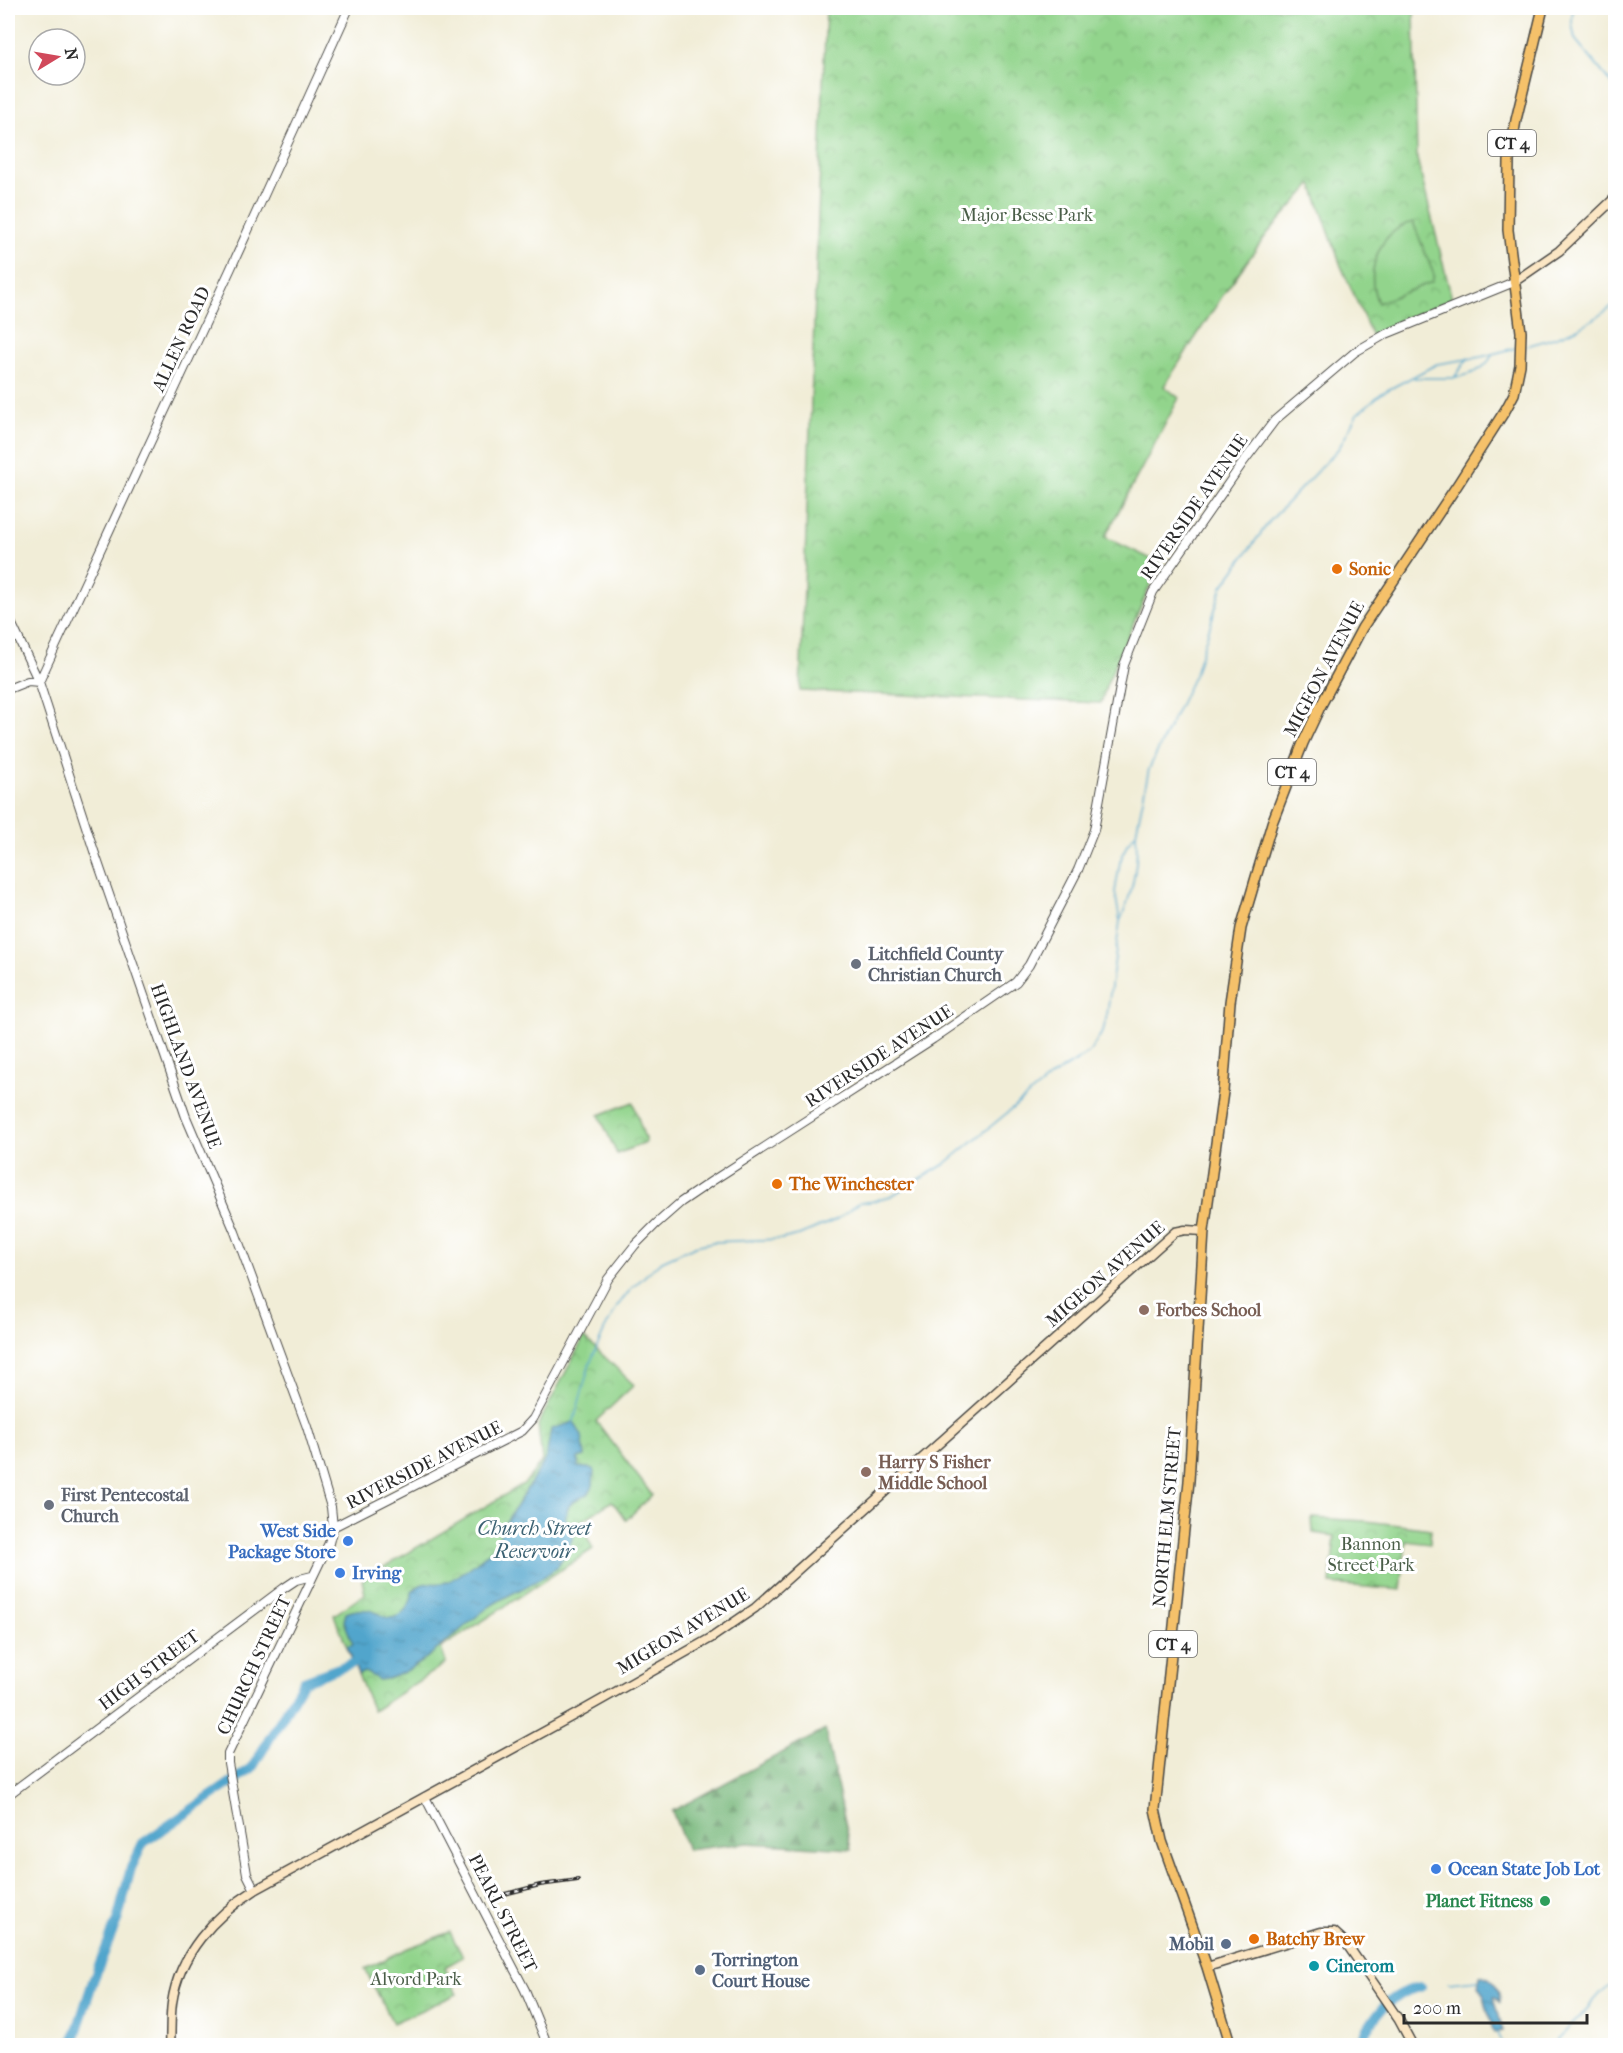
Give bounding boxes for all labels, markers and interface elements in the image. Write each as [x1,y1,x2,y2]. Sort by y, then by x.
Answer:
north arrow [27,27,87,87]
text: N [61,46,82,63]
road number: CT 4 [1488,130,1536,156]
park label: Major Besse Park [961,205,1094,226]
street label: ALLEN ROAD [147,283,215,396]
street label: RIVERSIDE AVENUE [1136,431,1252,584]
place label: Sonic [1349,559,1391,580]
marker: Sonic [1330,562,1344,576]
street label: MIGEON AVENUE [1280,598,1369,741]
road number: CT 4 [1268,759,1316,785]
place label: Litchfield County Christian Church [868,944,1005,986]
marker: Litchfield County Christian Church [849,957,863,971]
street label: HIGHLAND AVENUE [146,981,225,1152]
street label: RIVERSIDE AVENUE [801,1001,957,1112]
place label: The Winchester [788,1174,914,1195]
marker: The Winchester [770,1177,784,1191]
street label: MIGEON AVENUE [1042,1217,1169,1332]
place label: Forbes School [1155,1300,1262,1321]
marker: Forbes School [1137,1303,1151,1317]
street label: RIVERSIDE AVENUE [343,1417,506,1514]
street label: NORTH ELM STREET [1149,1425,1186,1608]
place label: Harry S Fisher Middle School [877,1452,991,1494]
marker: Harry S Fisher Middle School [859,1465,873,1479]
place label: First Pentecostal Church [60,1485,190,1527]
marker: First Pentecostal Church [42,1498,56,1512]
water label: Church Street Reservoir [477,1517,593,1563]
place label: West Side Package Store [228,1521,336,1563]
marker: West Side Package Store [341,1534,355,1548]
park label: Bannon Street Park [1327,1534,1415,1576]
place label: Irving [352,1563,402,1584]
marker: Irving [333,1566,347,1580]
street label: MIGEON AVENUE [613,1584,753,1679]
street label: CHURCH STREET [213,1591,296,1738]
street label: HIGH STREET [95,1625,204,1715]
road number: CT 4 [1149,1631,1197,1657]
street label: PEARL STREET [464,1851,542,1977]
place label: Ocean State Job Lot [1448,1859,1601,1880]
marker: Ocean State Job Lot [1429,1862,1443,1876]
place label: Planet Fitness [1425,1891,1533,1912]
marker: Planet Fitness [1538,1894,1552,1908]
place label: Batchy Brew [1266,1929,1366,1950]
marker: Batchy Brew [1247,1932,1261,1946]
place label: Mobil [1168,1934,1215,1955]
marker: Mobil [1219,1937,1233,1951]
place label: Torrington Court House [711,1950,810,1992]
place label: Cinerom [1326,1956,1395,1977]
marker: Cinerom [1307,1959,1321,1973]
marker: Torrington Court House [693,1963,707,1977]
park label: Alvord Park [370,1969,462,1990]
scale bar [1404,1987,1587,2025]
text: 200 m [1413,1998,1461,2019]

